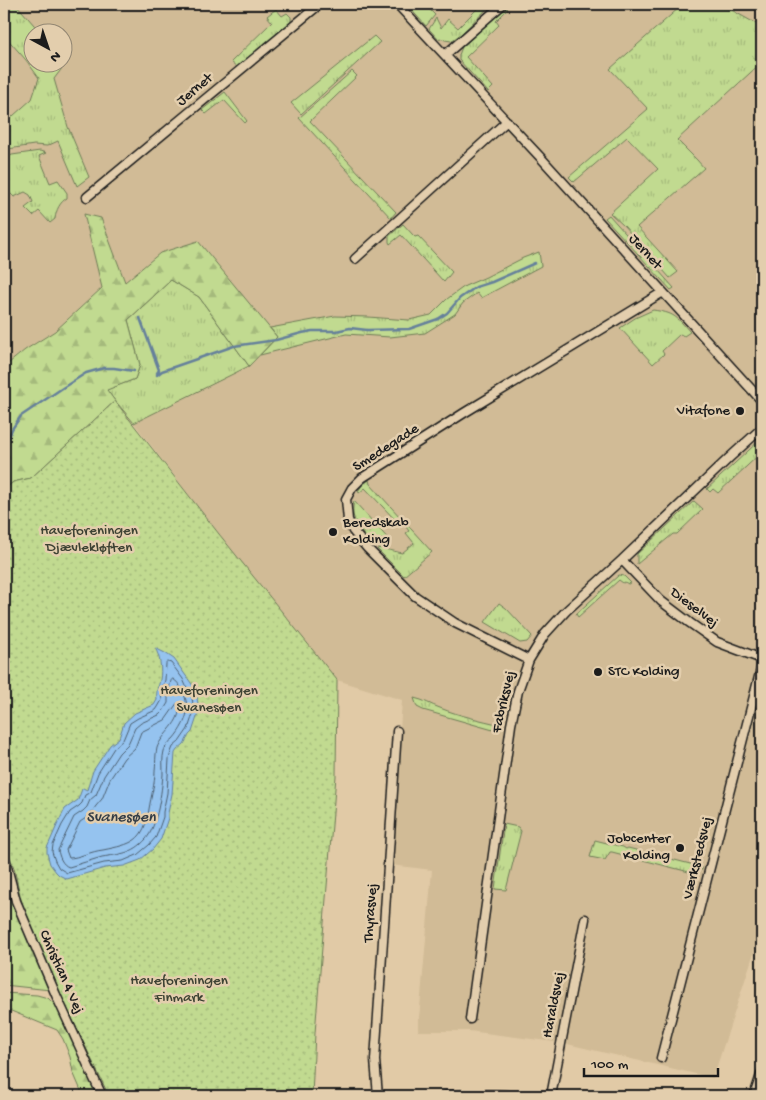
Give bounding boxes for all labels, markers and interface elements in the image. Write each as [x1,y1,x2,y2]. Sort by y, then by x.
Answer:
north arrow [22,22,72,72]
text: N [46,47,64,65]
street label: Jernet [173,68,218,110]
street label: Jernet [624,230,667,275]
place label: Vitafone [676,402,730,420]
marker: Vitafone [734,405,746,417]
street label: Smedegade [350,420,423,476]
place label: Beredskab Kolding [342,514,409,549]
park label: Haveforeningen Djævlekløften [40,522,138,557]
marker: Beredskab Kolding [327,526,339,538]
street label: Dieselvej [665,583,722,632]
place label: STC Kolding [608,663,679,681]
marker: STC Kolding [592,666,604,678]
street label: Fabriksvej [488,669,520,736]
park label: Haveforeningen Svanesøen [160,682,258,717]
water label: Svanesøen [86,809,156,828]
street label: Værkstedsvej [679,815,717,902]
place label: Jobcenter Kolding [607,830,672,865]
marker: Jobcenter Kolding [674,842,686,854]
street label: Thyrasvej [360,883,382,944]
street label: Christian 4 Vej [35,927,87,1017]
street label: Haraldsvej [539,970,569,1040]
park label: Haveforeningen Finmark [130,972,228,1007]
scale bar [584,1045,717,1077]
text: 100 m [590,1056,629,1074]

